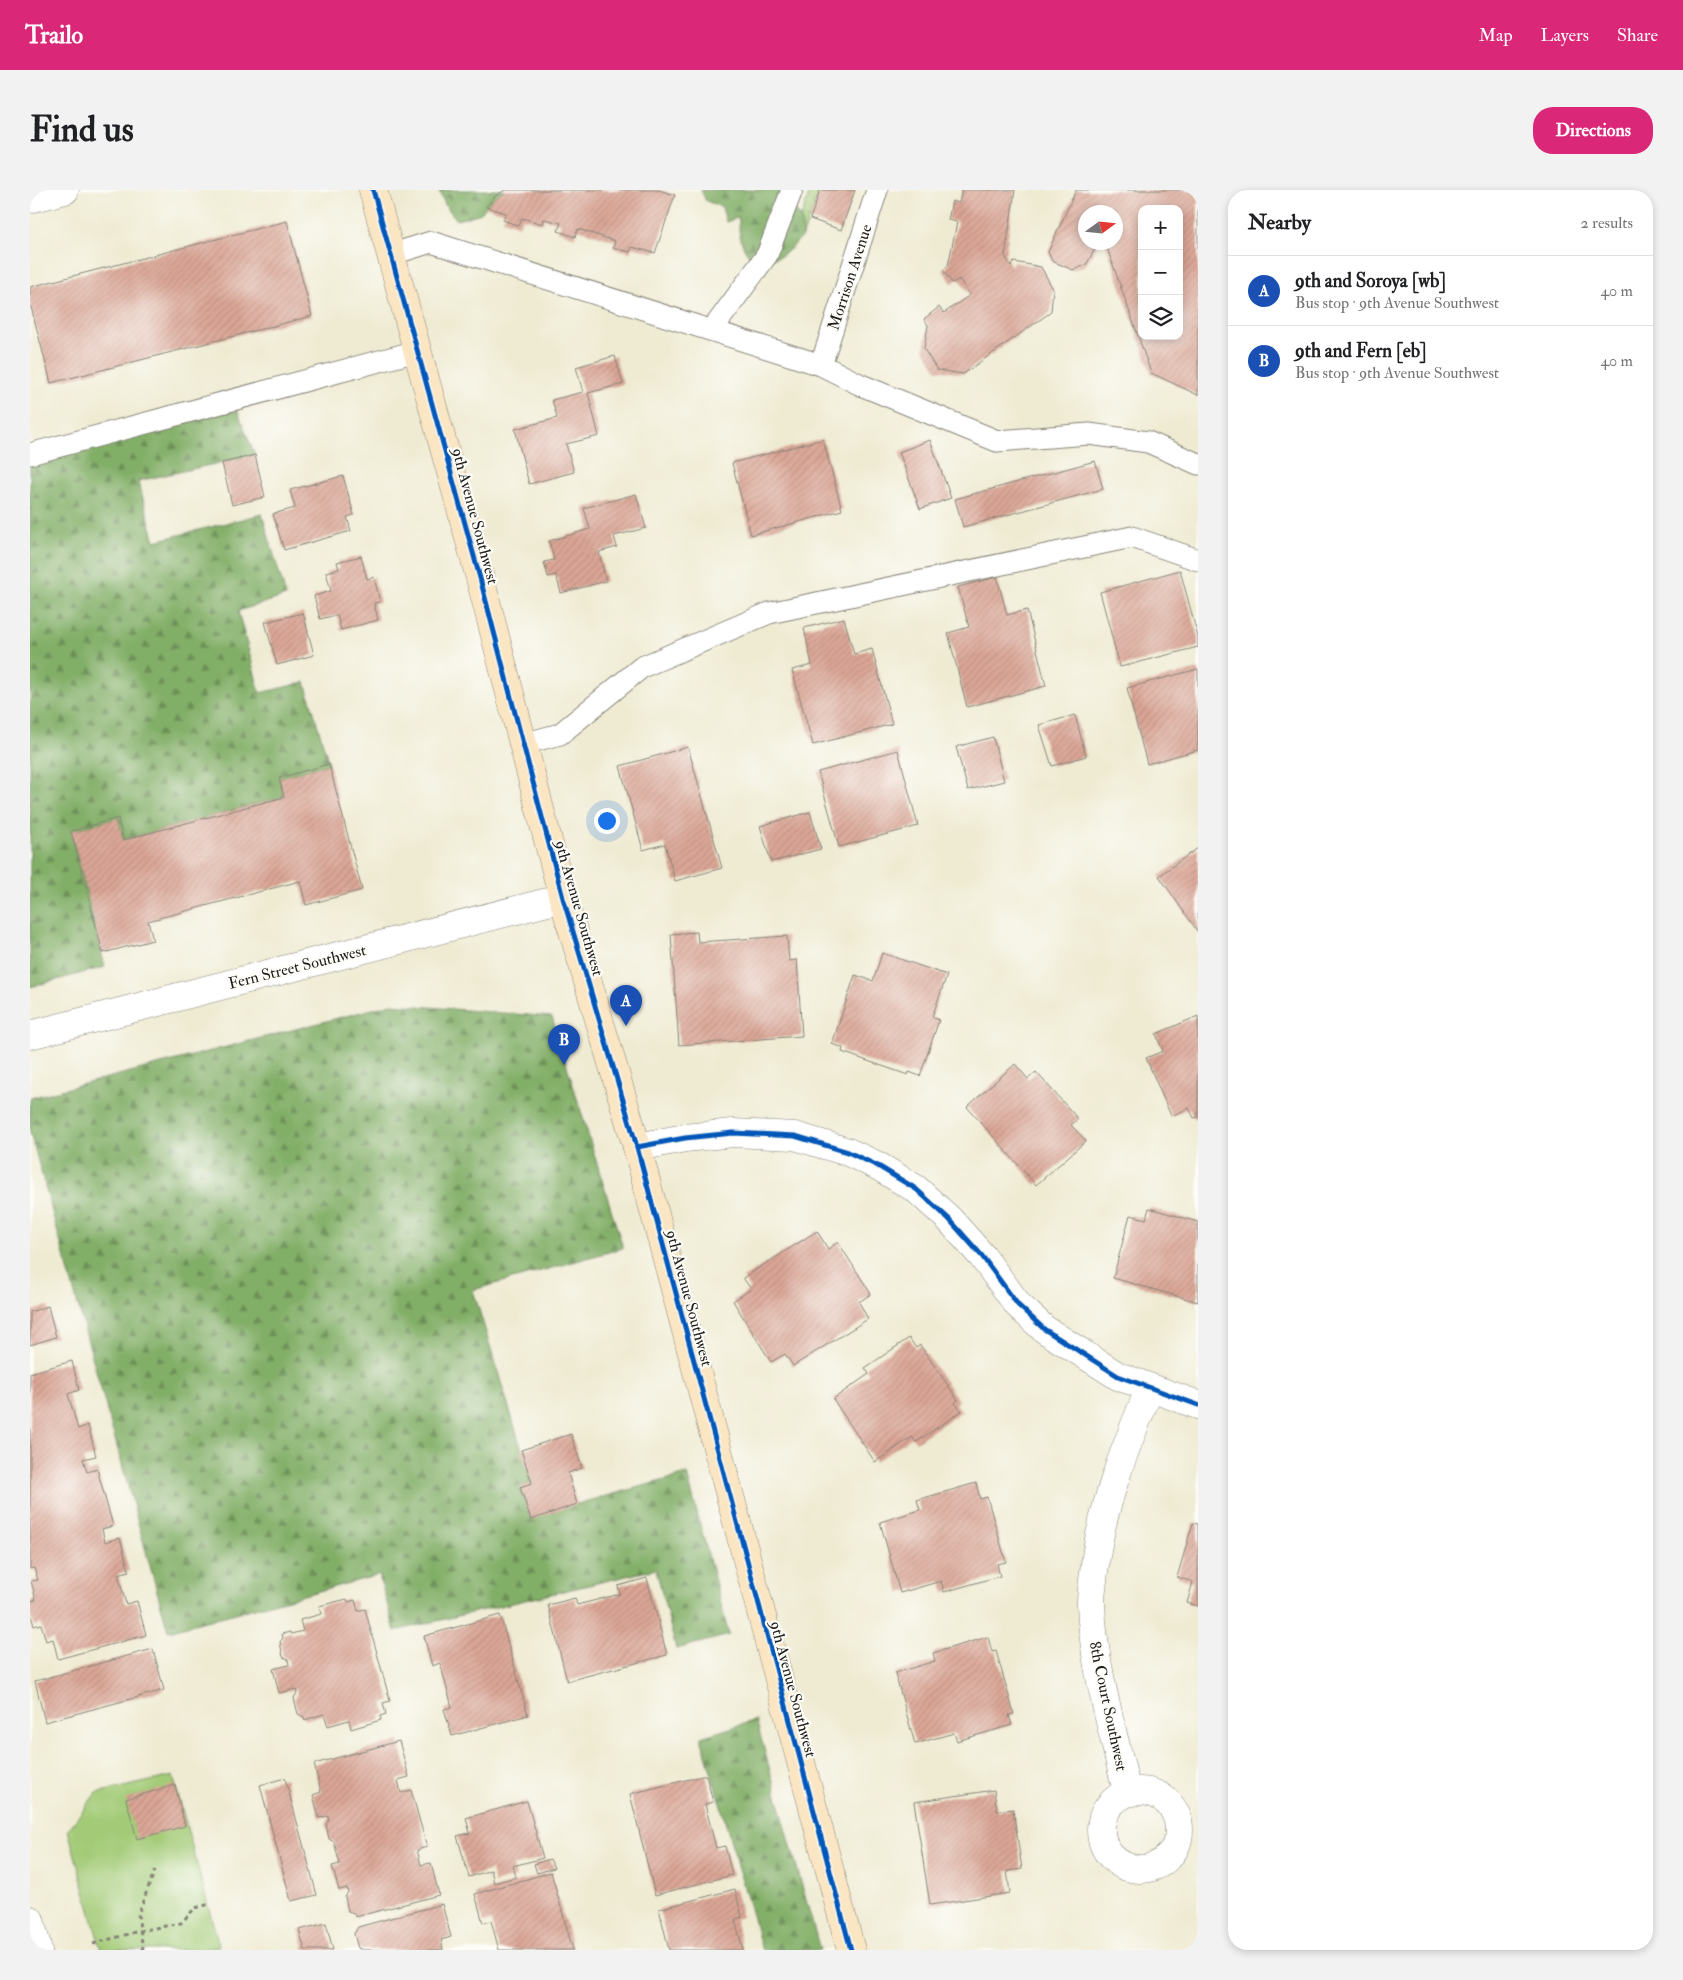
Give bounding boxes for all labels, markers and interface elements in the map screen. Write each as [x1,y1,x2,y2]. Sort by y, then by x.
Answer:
text: Trailo [25,20,83,51]
text: Map [1479,24,1513,47]
text: Layers [1541,24,1589,47]
text: Share [1617,24,1658,47]
button: Directions [1533,107,1653,154]
text: Find us [30,108,134,152]
north arrow [1078,205,1123,250]
map controls [1138,205,1183,340]
button: + [1138,205,1183,250]
text: Nearby [1248,209,1311,236]
text: 2 results [1580,213,1633,233]
street label: Morrison Avenue [823,222,877,333]
button: − [1138,250,1183,295]
text: 9th and Soroya [wb] [1295,269,1446,293]
text: A [1259,281,1269,301]
text: 40 m [1600,281,1633,301]
text: Bus stop · 9th Avenue Southwest [1295,293,1499,313]
button: layers [1138,295,1183,340]
text: 9th and Fern [eb] [1295,339,1427,363]
text: B [1259,351,1269,371]
text: 40 m [1600,351,1633,371]
text: Bus stop · 9th Avenue Southwest [1295,363,1499,383]
street label: 9th Avenue Southwest [447,445,503,587]
your location [594,808,620,834]
street label: 9th Avenue Southwest [550,837,608,978]
street label: Fern Street Southwest [226,940,368,994]
pin: A [610,985,642,1026]
pin: B [548,1024,580,1065]
street label: 9th Avenue Southwest [661,1227,717,1369]
street label: 9th Avenue Southwest [765,1618,821,1760]
street label: 8th Court Southwest [1085,1640,1132,1773]

